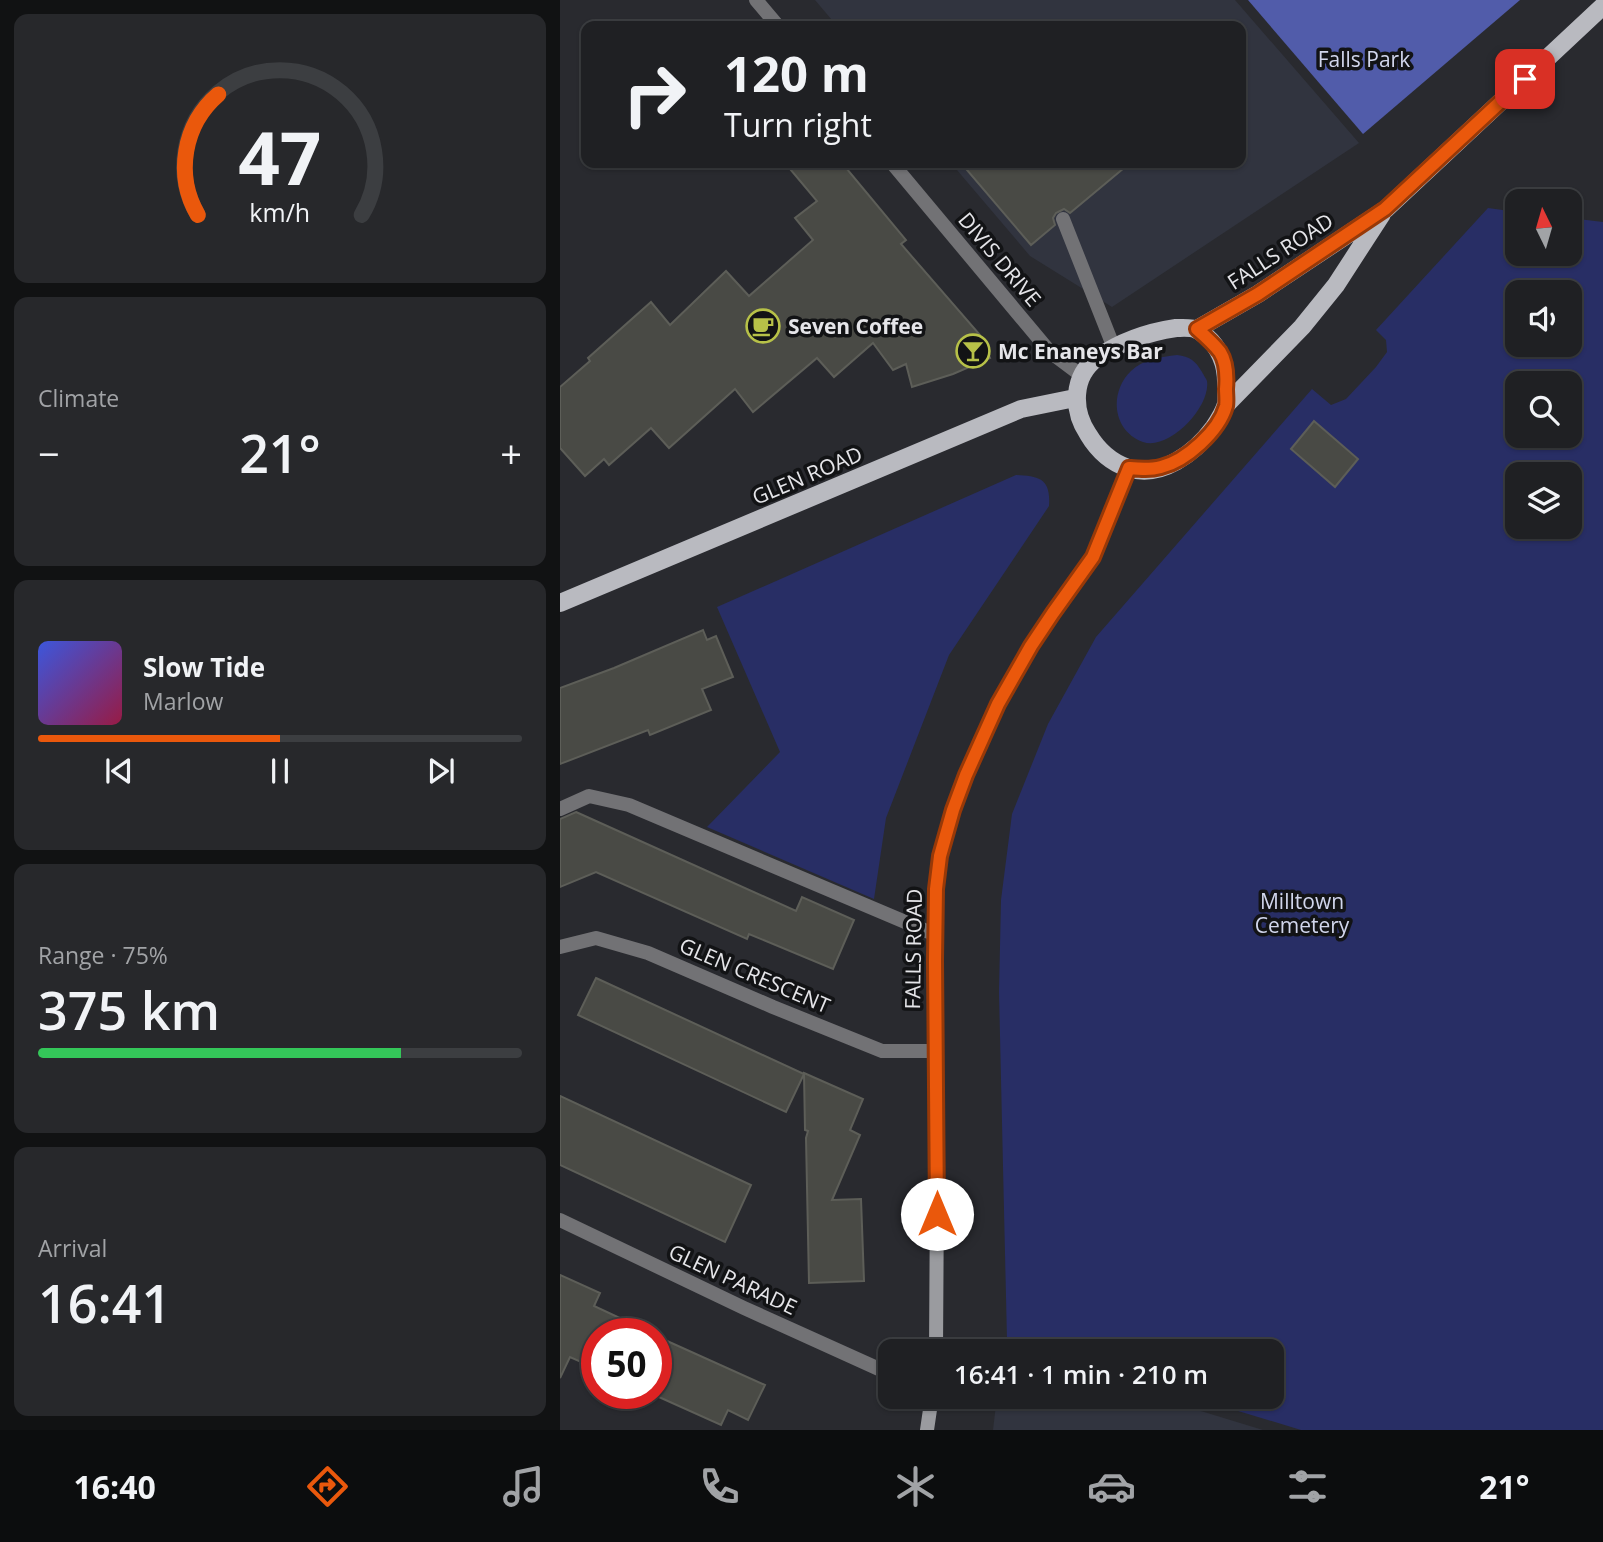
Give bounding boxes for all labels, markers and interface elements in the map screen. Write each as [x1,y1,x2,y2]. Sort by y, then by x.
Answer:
text: 120 m [724,40,869,106]
park label: Falls Park [1318,45,1410,73]
icon: right [609,49,700,140]
pin [1495,49,1555,109]
icon: arrive [1506,60,1544,98]
text: Turn right [724,103,872,146]
text: 47 [238,107,322,206]
north arrow [1505,189,1582,266]
map controls [1505,189,1582,539]
text: km/h [250,194,310,228]
street label: DIVIS DRIVE [952,206,1048,312]
street label: FALLS ROAD [1222,206,1338,296]
button: sound [1505,280,1582,357]
cafe icon: Seven Coffee [744,307,782,345]
place label: Seven Coffee [788,312,923,340]
bar icon: Mc Enaneys Bar [954,332,992,370]
place label: Mc Enaneys Bar [998,337,1163,365]
button: search [1505,371,1582,448]
text: Climate [38,382,119,414]
text: 21° [239,417,321,488]
text: − [38,427,60,479]
text: + [500,427,522,479]
street label: GLEN ROAD [748,439,866,511]
button: layers [1505,462,1582,539]
text: Slow Tide [143,649,265,685]
text: Marlow [143,685,223,717]
icon: previous [100,752,138,790]
icon: pause [261,752,299,790]
icon: next [422,752,460,790]
park label: Milltown Cemetery [1255,887,1350,939]
street label: FALLS ROAD [898,888,928,1010]
street label: GLEN CRESCENT [676,931,835,1019]
text: Range · 75% [38,939,168,971]
text: 375 km [38,974,220,1045]
position arrow [900,1177,974,1251]
text: Arrival [38,1232,107,1264]
street label: GLEN PARADE [664,1237,802,1321]
text: 16:41 [38,1267,171,1338]
speed limit sign: 50 [581,1318,672,1409]
text: 16:41 · 1 min · 210 m [954,1356,1208,1392]
icon: directions [303,1462,352,1511]
icon: music [499,1462,548,1511]
icon: phone [695,1462,744,1511]
icon: climate [891,1462,940,1511]
icon: car [1087,1462,1136,1511]
icon: filters [1283,1462,1332,1511]
text: 16:40 [74,1465,156,1508]
text: 21° [1479,1465,1529,1508]

